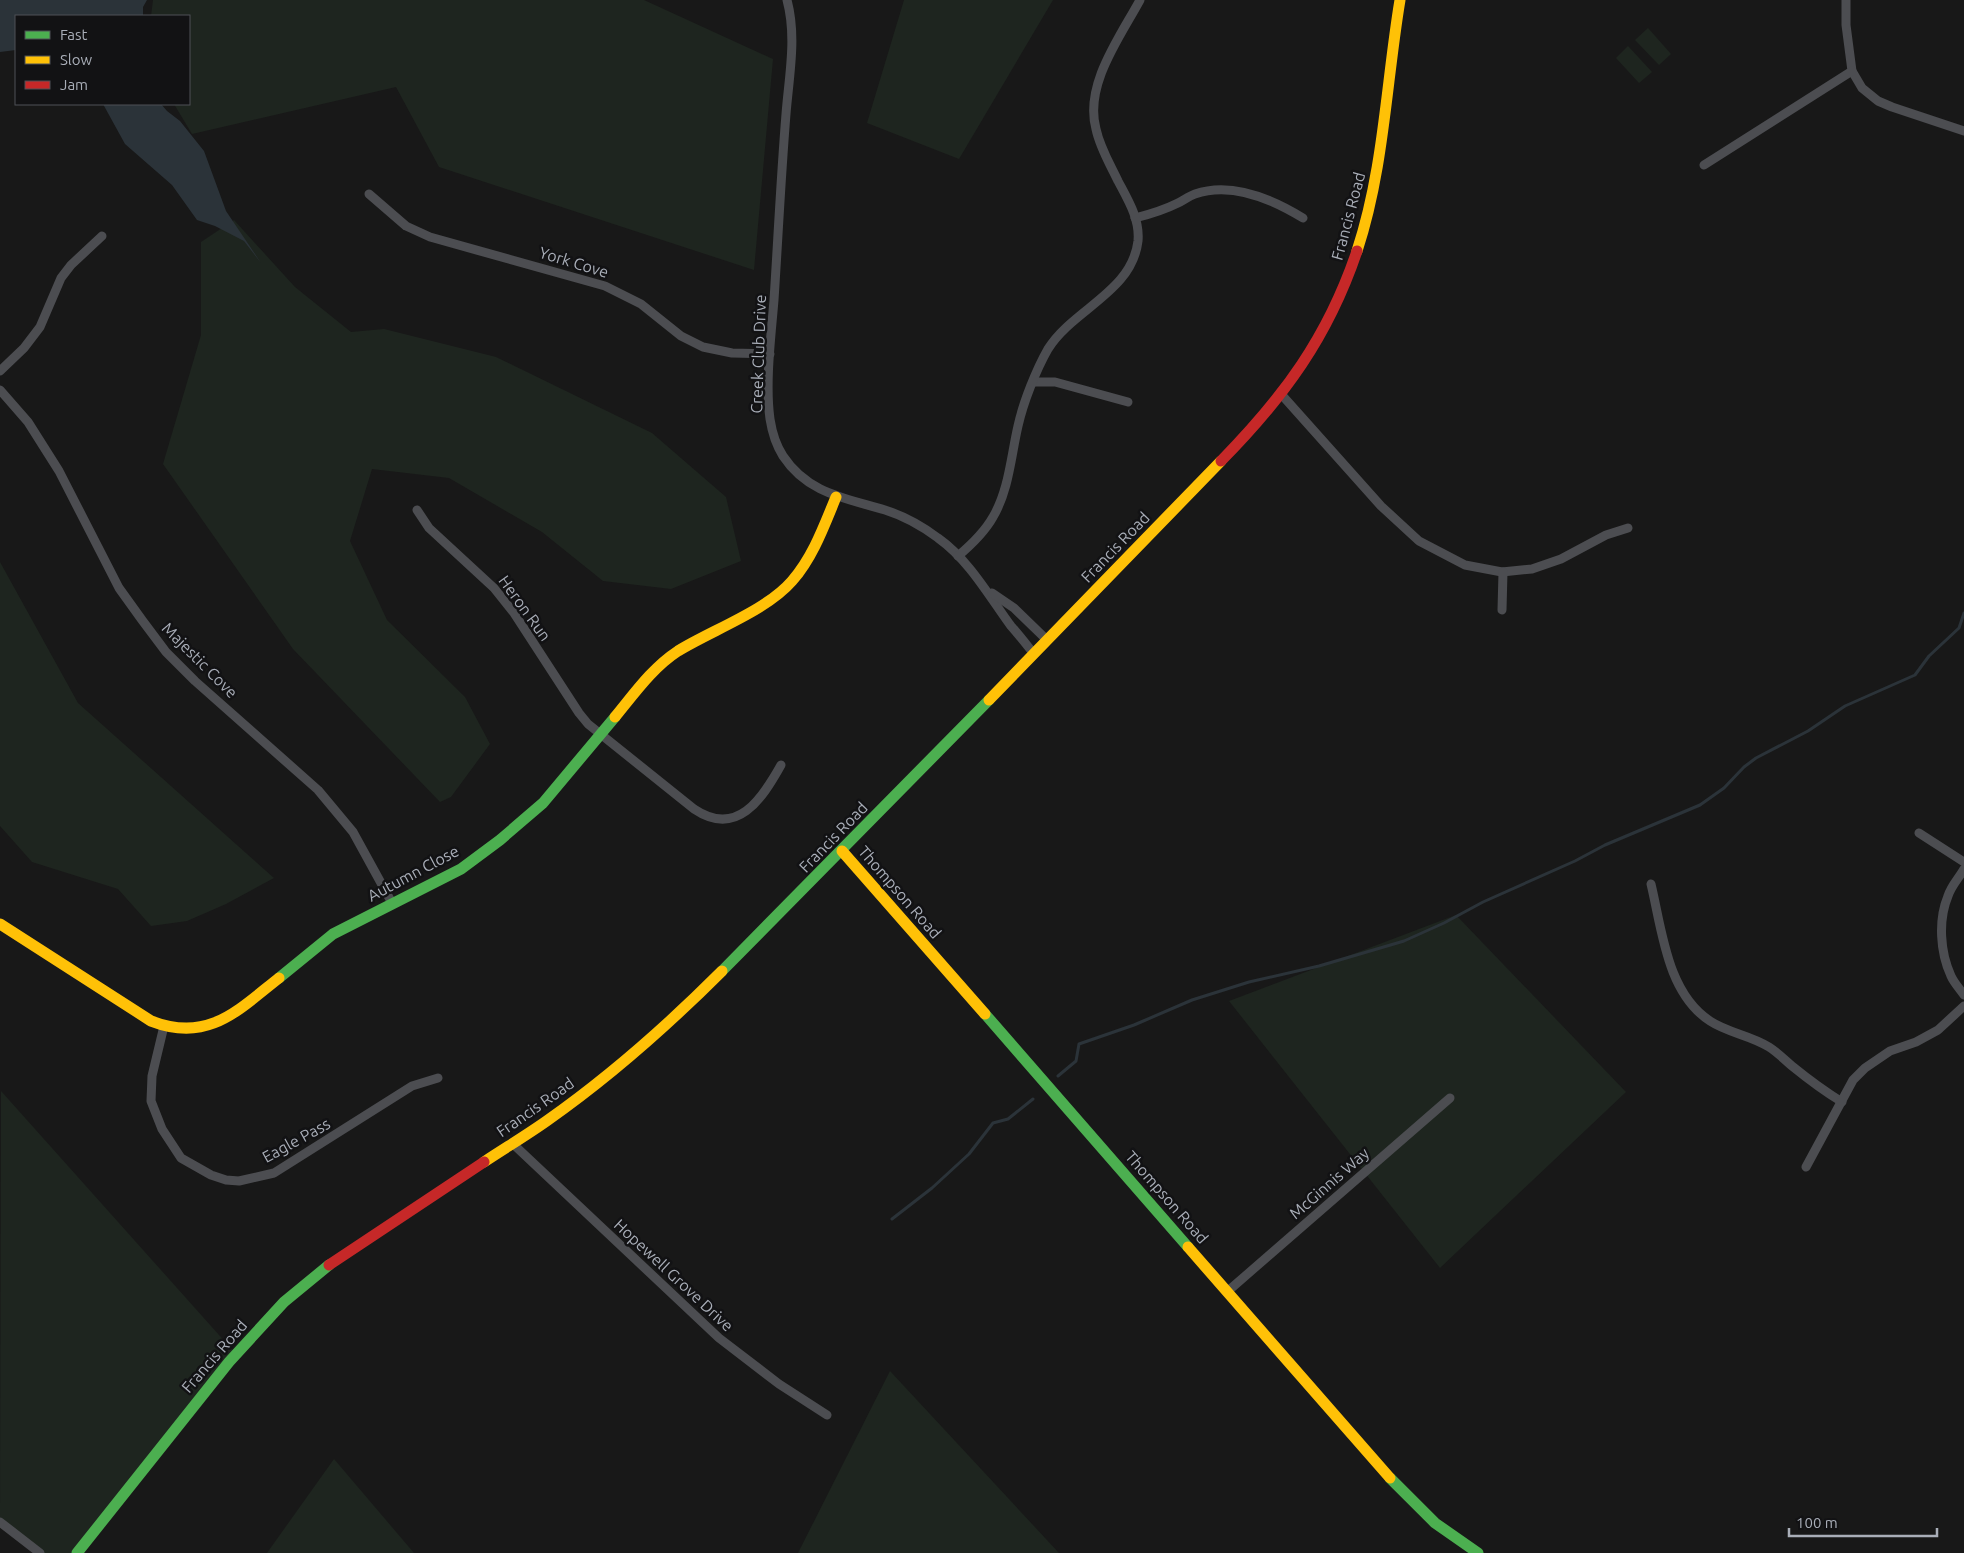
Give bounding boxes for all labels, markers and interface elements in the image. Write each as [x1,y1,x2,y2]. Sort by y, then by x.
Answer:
legend [15,15,190,105]
text: Fast [60,26,88,43]
text: Slow [60,51,93,68]
text: Jam [60,76,88,93]
street label: Francis Road [1328,170,1368,262]
street label: York Cove [537,243,611,281]
street label: Creek Club Drive [747,294,769,414]
street label: Francis Road [1077,508,1153,586]
street label: Heron Run [495,572,555,644]
street label: Majestic Cove [159,619,241,701]
street label: Francis Road [795,798,871,876]
street label: Autumn Close [364,841,462,905]
street label: Thompson Road [855,842,945,942]
street label: Francis Road [493,1074,577,1140]
street label: Eagle Pass [259,1114,333,1166]
street label: McGinnis Way [1286,1144,1372,1222]
street label: Thompson Road [1122,1147,1212,1247]
street label: Hopewell Grove Drive [611,1215,737,1335]
street label: Francis Road [178,1316,250,1396]
scale bar [1789,1506,1936,1538]
text: 100 m [1796,1514,1838,1531]

